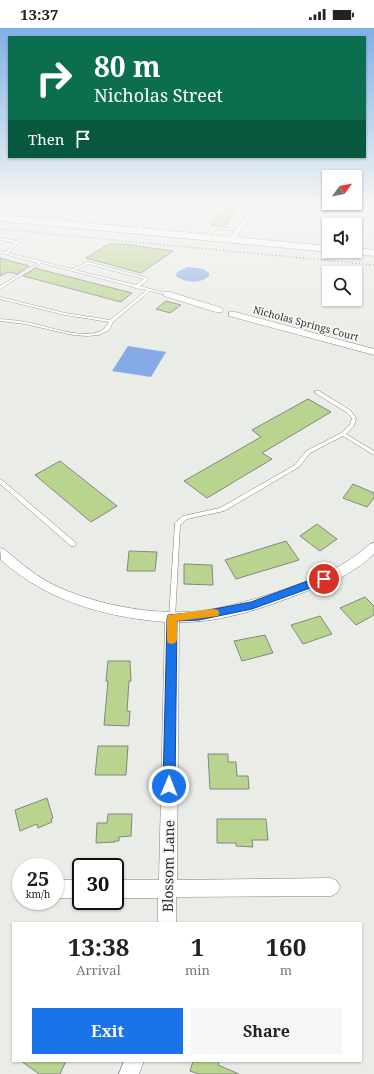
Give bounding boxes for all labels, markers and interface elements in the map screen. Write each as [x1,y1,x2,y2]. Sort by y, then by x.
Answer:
text: 13:37 [20,4,58,24]
text: 80 m [94,47,161,85]
icon: right [28,52,80,104]
text: Nicholas Street [94,83,223,107]
icon: arrive [72,128,94,150]
text: Then [28,129,64,149]
north arrow [322,170,362,210]
map controls [322,170,362,306]
button: sound [322,218,362,258]
button: search [322,266,362,306]
street label: Nicholas Springs Court [252,302,361,344]
pin [307,562,341,596]
icon: arrive [313,568,335,590]
position arrow [148,765,190,807]
street label: Blossom Lane [158,820,178,912]
speed limit sign: 30 [72,858,124,910]
text: 25 [27,865,49,892]
text: km/h [26,887,50,901]
text: 13:38 [68,930,129,963]
text: 1 [191,930,204,963]
text: 160 [266,930,306,963]
text: Arrival [76,961,121,979]
text: min [185,961,210,979]
text: m [280,961,292,979]
button: Exit [32,1008,183,1054]
button: Share [191,1008,342,1054]

